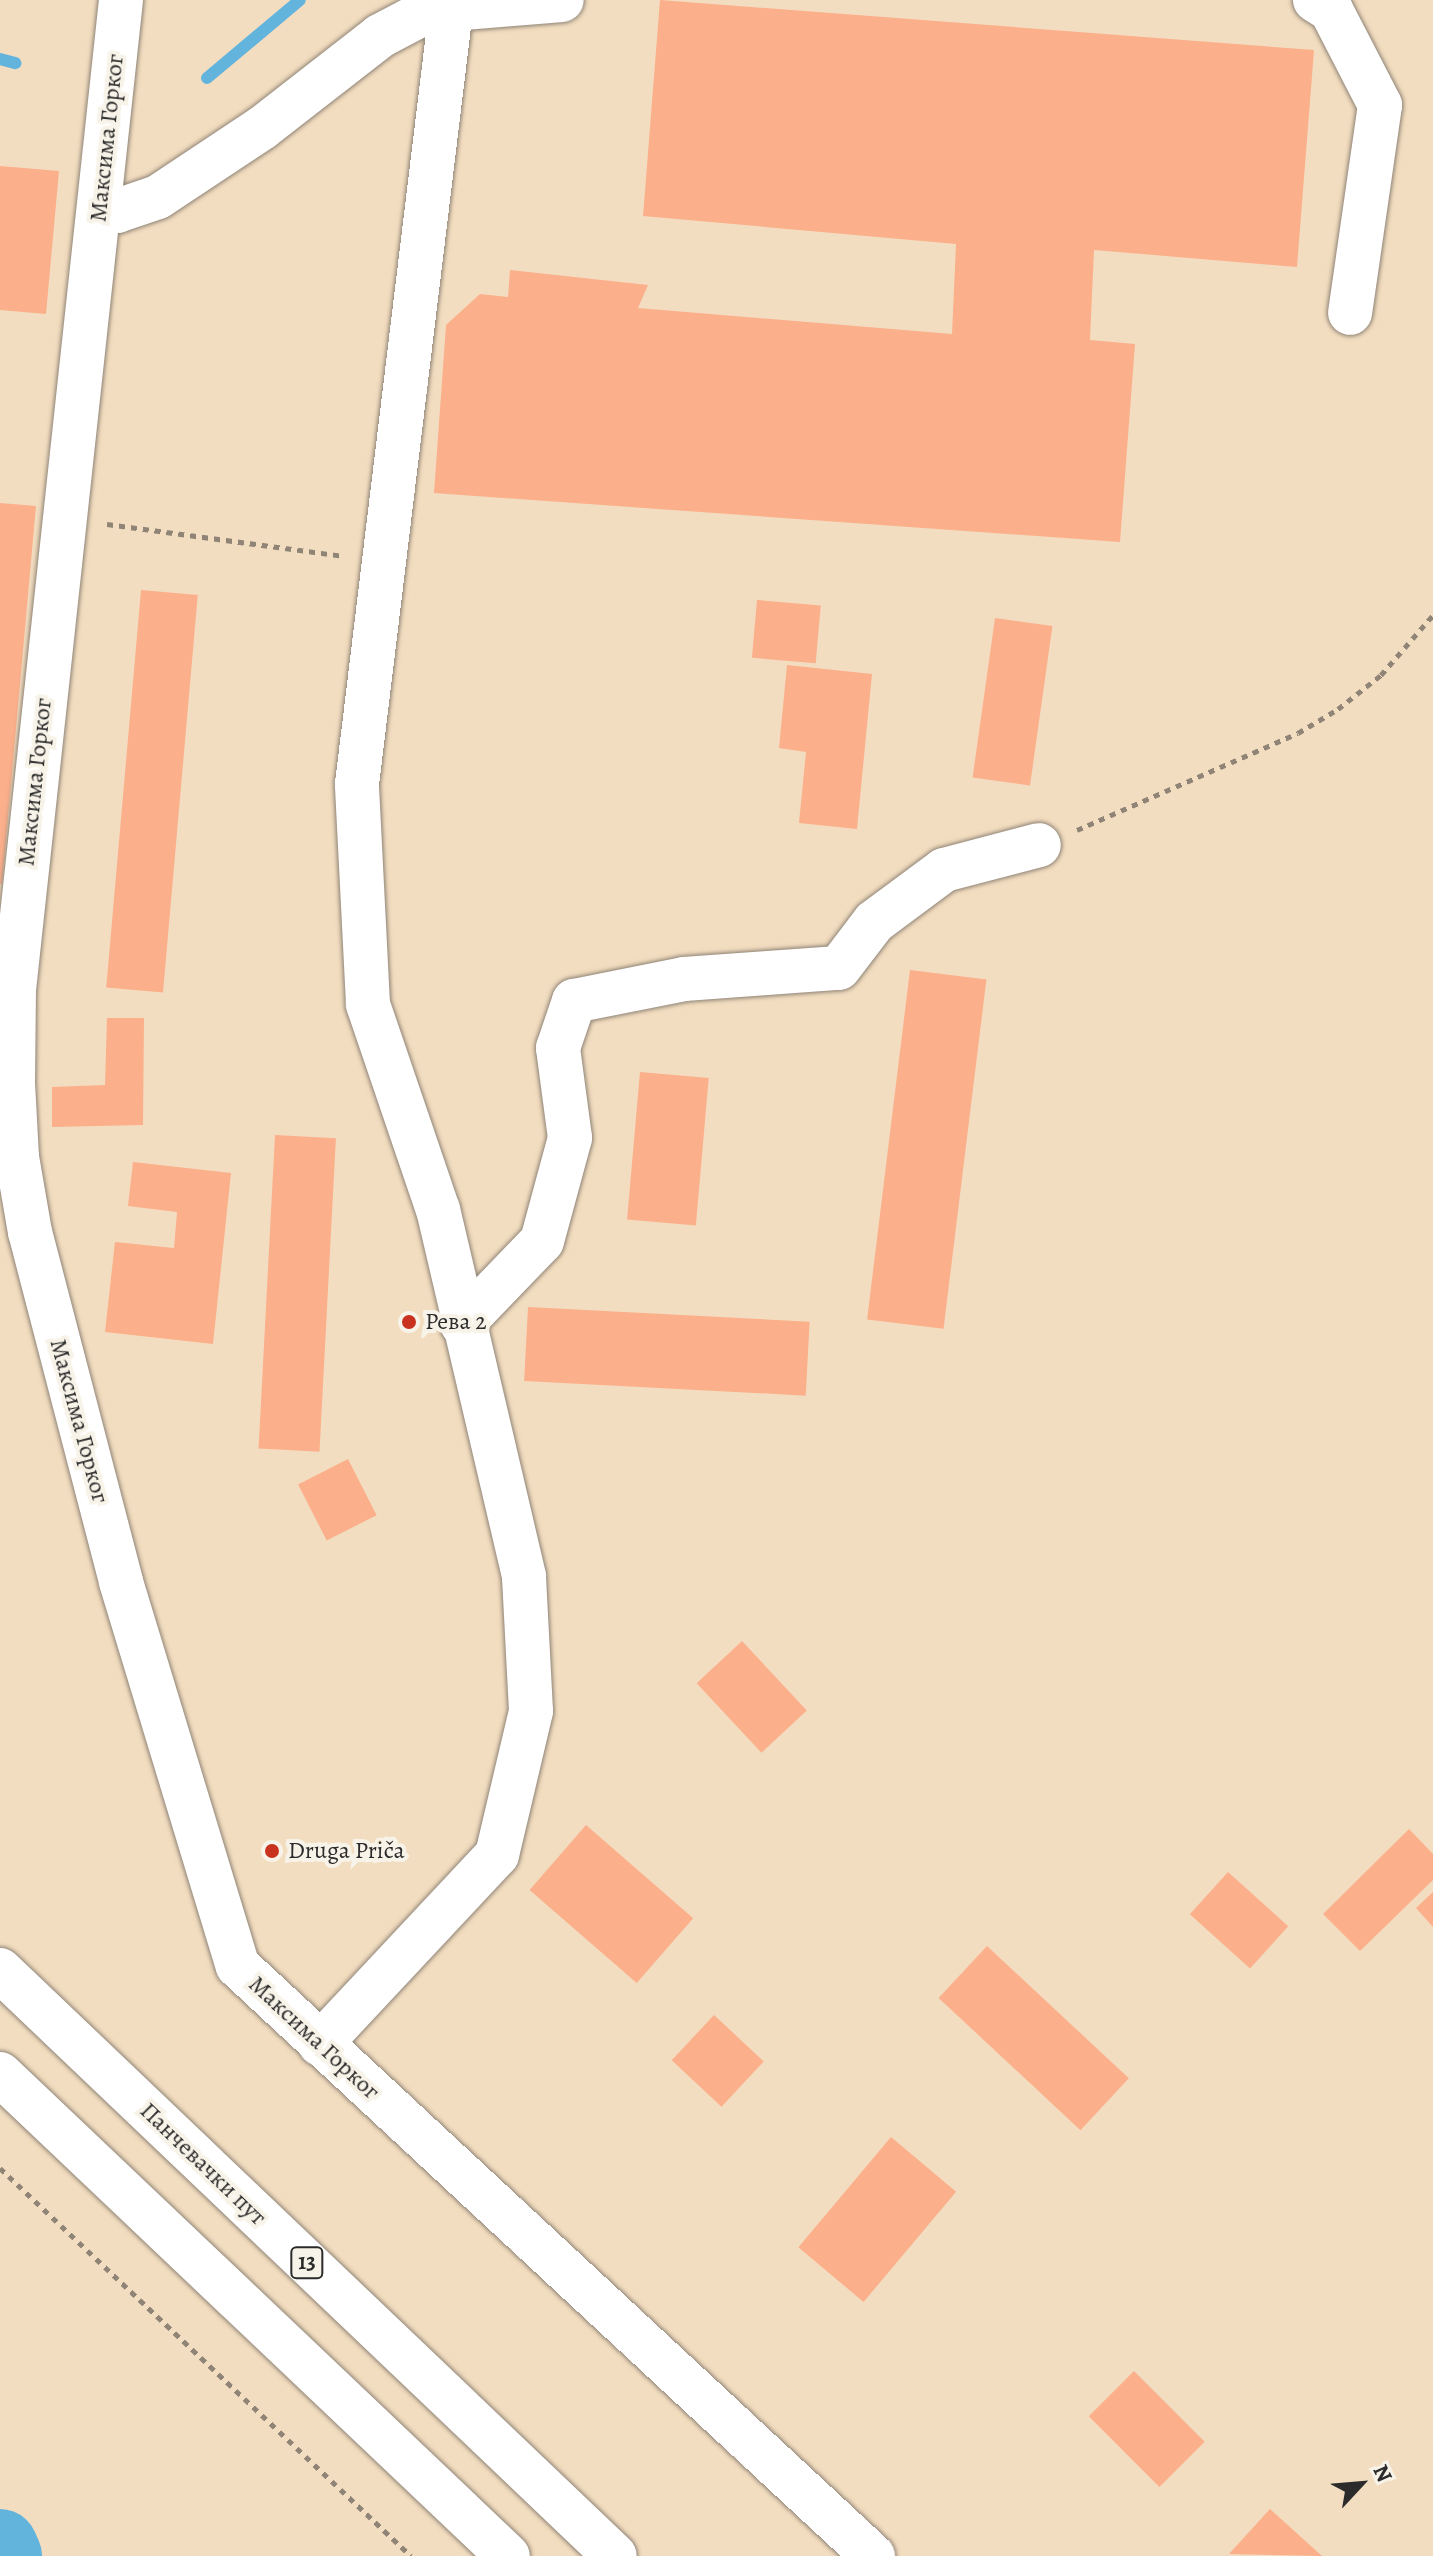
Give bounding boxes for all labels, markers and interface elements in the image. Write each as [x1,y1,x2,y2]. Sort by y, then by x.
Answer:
street label: Максима Горког [84,53,130,223]
street label: Максима Горког [12,697,58,867]
place label: Рева 2 [425,1308,487,1336]
marker: Рева 2 [400,1313,418,1331]
street label: Максима Горког [43,1336,115,1506]
place label: Druga Priča [288,1837,405,1865]
marker: Druga Priča [263,1842,281,1860]
street label: Максима Горког [243,1970,385,2106]
street label: Панчевачки пут [134,2097,272,2231]
road number: 13 [289,2245,325,2281]
north arrow [1321,2444,1401,2524]
text: N [1366,2460,1400,2487]

